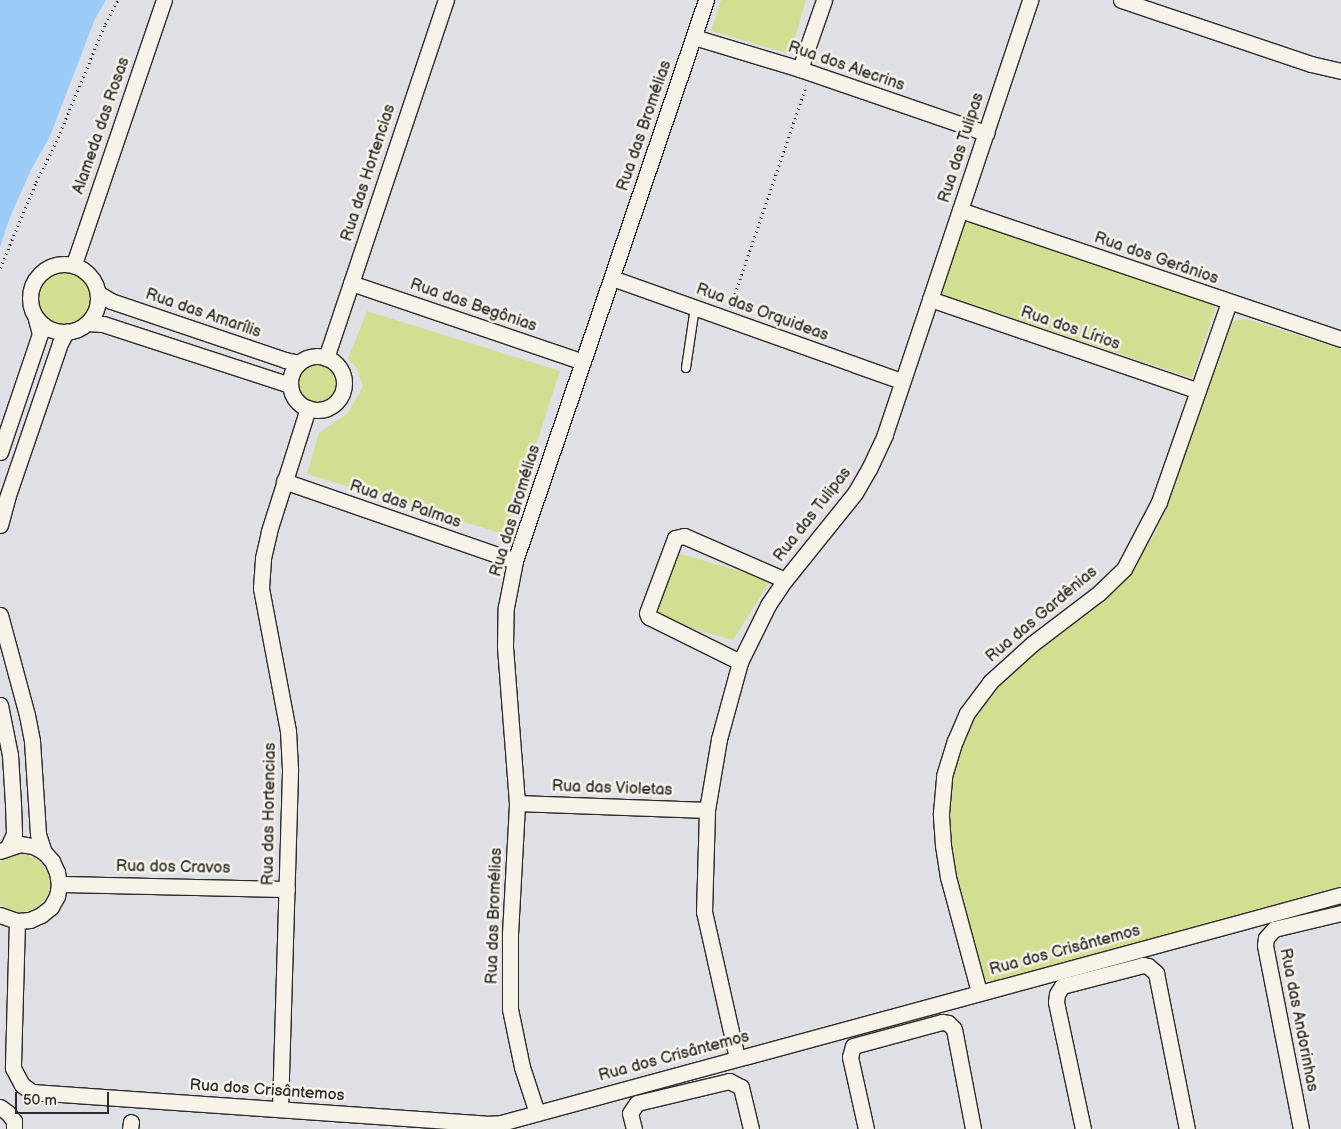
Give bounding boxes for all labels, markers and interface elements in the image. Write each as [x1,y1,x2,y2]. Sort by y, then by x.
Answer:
street label: Rua dos Alecrins [785,38,907,96]
street label: Alameda das Rosas [70,55,134,197]
street label: Rua das Bromélias [614,58,676,194]
street label: Rua das Tulipas [935,90,989,206]
street label: Rua das Hortencias [338,102,400,244]
street label: Rua dos Gerânios [1091,229,1221,289]
street label: Rua das Begônias [407,275,539,337]
street label: Rua das Orquideas [693,280,831,346]
street label: Rua das Amarílis [143,285,263,343]
street label: Rua dos Lírios [1018,303,1122,355]
street label: Rua das Bromélias [487,443,545,579]
street label: Rua das Tulipas [770,464,856,566]
street label: Rua das Palmas [347,477,463,533]
street label: Rua das Gardênias [983,563,1101,667]
street label: Rua das Hortencias [259,742,281,886]
street label: Rua das Violetas [551,777,673,801]
street label: Rua das Bromélias [483,847,507,985]
street label: Rua dos Cravos [116,857,230,879]
street label: Rua dos Crisântemos [988,922,1142,980]
street label: Rua das Andorinhas [1275,947,1321,1093]
street label: Rua dos Crisântemos [597,1028,751,1086]
street label: Rua dos Crisântemos [189,1076,345,1106]
scale bar [18,1082,111,1114]
text: 50 m [23,1091,57,1110]

